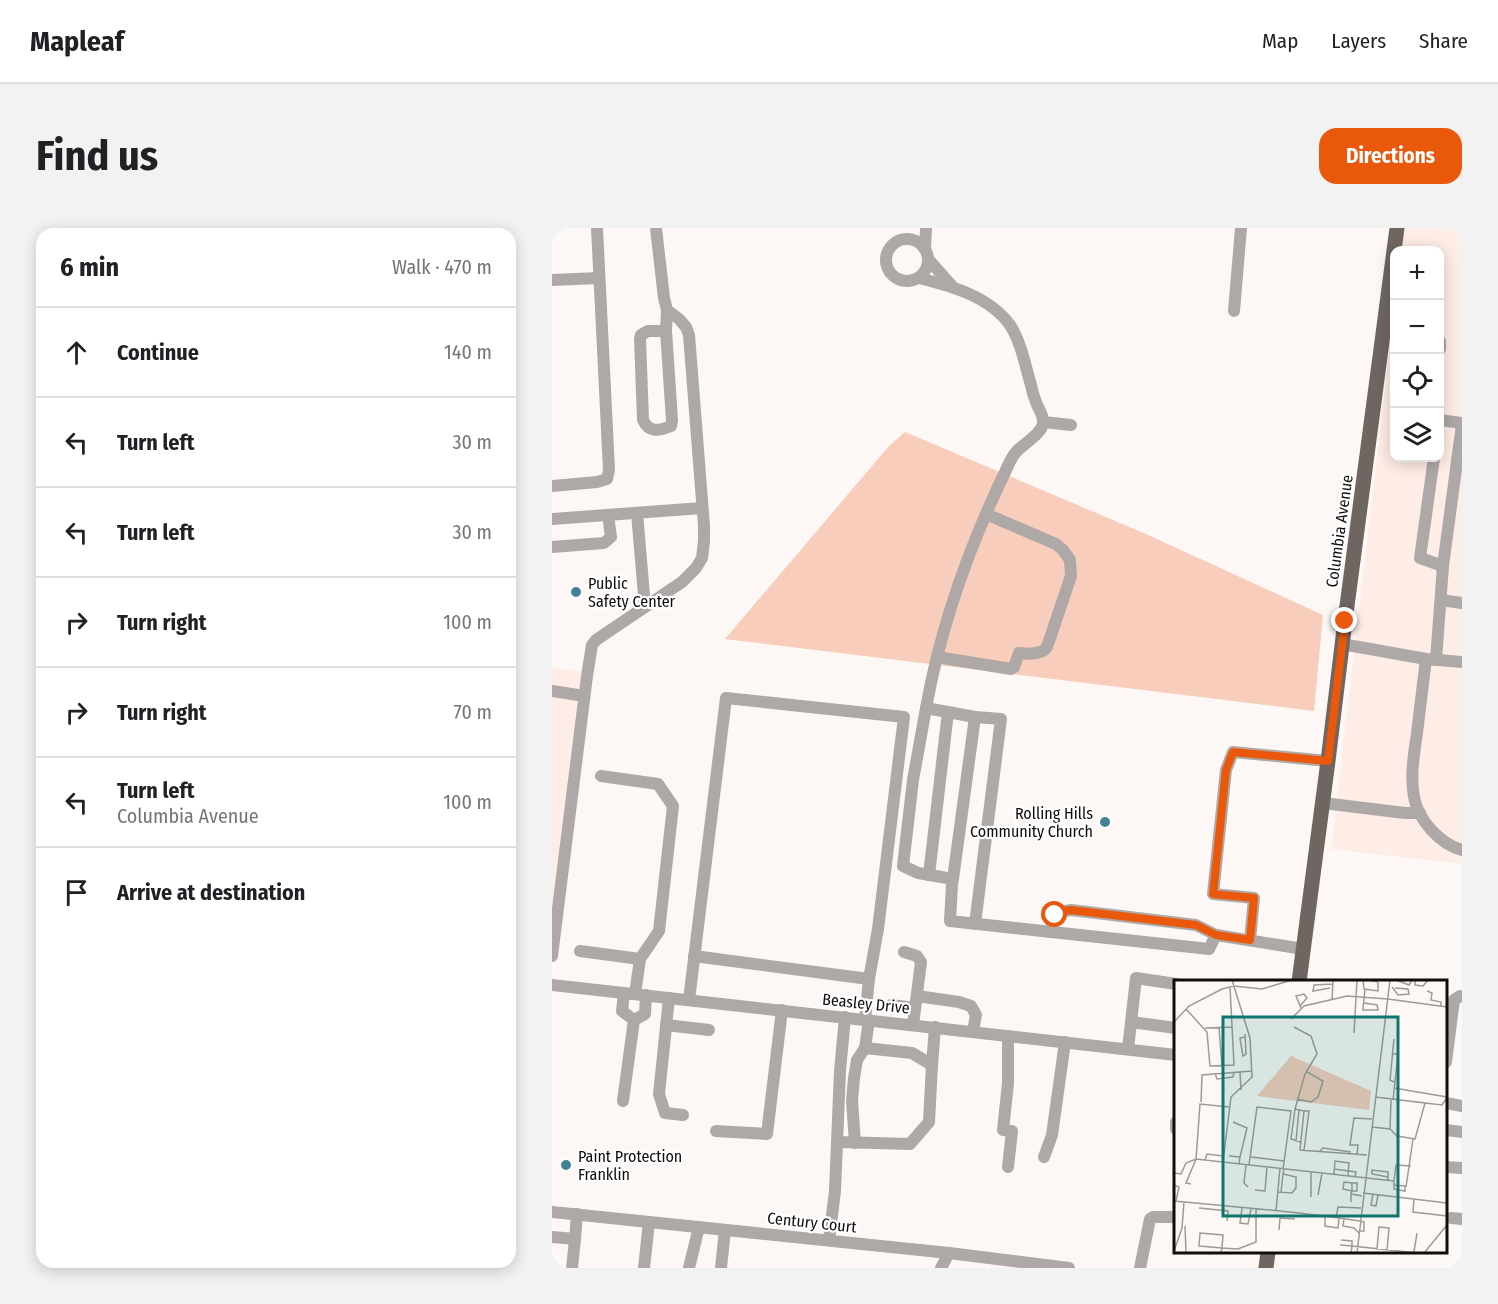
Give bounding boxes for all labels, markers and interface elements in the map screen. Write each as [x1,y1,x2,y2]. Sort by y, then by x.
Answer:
text: Mapleaf [30,25,124,58]
text: Map [1262,28,1298,54]
text: Layers [1331,28,1386,54]
text: Share [1419,28,1468,54]
button: Directions [1319,128,1462,184]
text: Find us [36,131,158,181]
map controls [1390,246,1444,462]
button: + [1390,246,1444,300]
text: 6 min [60,252,119,283]
text: Walk · 470 m [392,255,492,279]
button: − [1390,300,1444,354]
icon: ahead [60,336,93,369]
text: Continue [117,339,199,366]
text: 140 m [444,340,492,364]
button: locate [1390,354,1444,408]
button: layers [1390,408,1444,462]
icon: left [60,426,93,459]
text: Turn left [117,429,195,456]
text: 30 m [452,430,492,454]
street label: Columbia Avenue [1322,474,1357,589]
icon: left [60,516,93,549]
text: Turn left [117,519,195,546]
text: 30 m [452,520,492,544]
place label: Public Safety Center [588,574,676,611]
marker: Public Safety Center [569,585,583,599]
icon: right [60,606,93,639]
route end [1331,607,1357,633]
text: Turn right [117,609,206,636]
text: 100 m [443,610,492,634]
icon: right [60,696,93,729]
text: Turn right [117,699,206,726]
text: 70 m [454,700,492,724]
text: Turn left [117,777,195,804]
icon: left [60,786,93,819]
text: 100 m [443,790,492,814]
text: Columbia Avenue [117,804,259,828]
place label: Rolling Hills Community Church [970,804,1093,841]
marker: Rolling Hills Community Church [1098,815,1112,829]
icon: arrive [60,876,93,909]
text: Arrive at destination [117,879,305,906]
route start [1041,901,1067,927]
inset map [1174,980,1447,1253]
street label: Beasley Drive [821,989,911,1018]
place label: Paint Protection Franklin [578,1147,682,1184]
marker: Paint Protection Franklin [559,1158,573,1172]
street label: Century Court [766,1208,858,1237]

